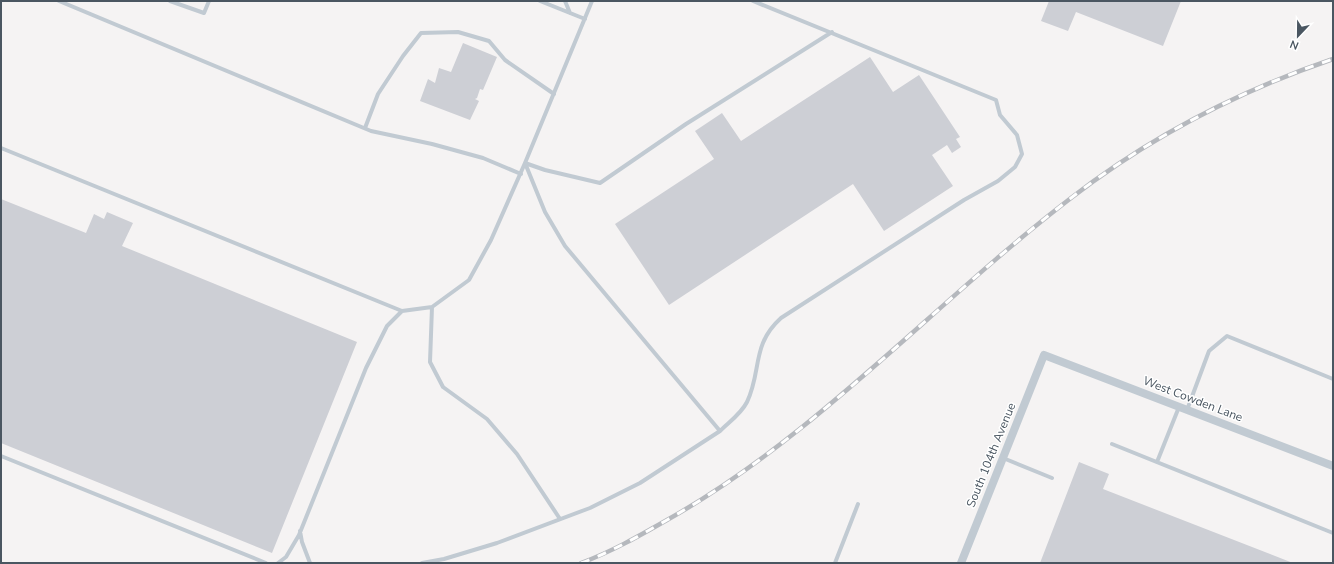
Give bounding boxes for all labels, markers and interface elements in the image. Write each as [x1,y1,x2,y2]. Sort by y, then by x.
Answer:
north arrow [1278,16,1318,56]
text: N [1288,36,1301,53]
street label: West Cowden Lane [1141,373,1245,425]
street label: South 104th Avenue [963,400,1019,510]

